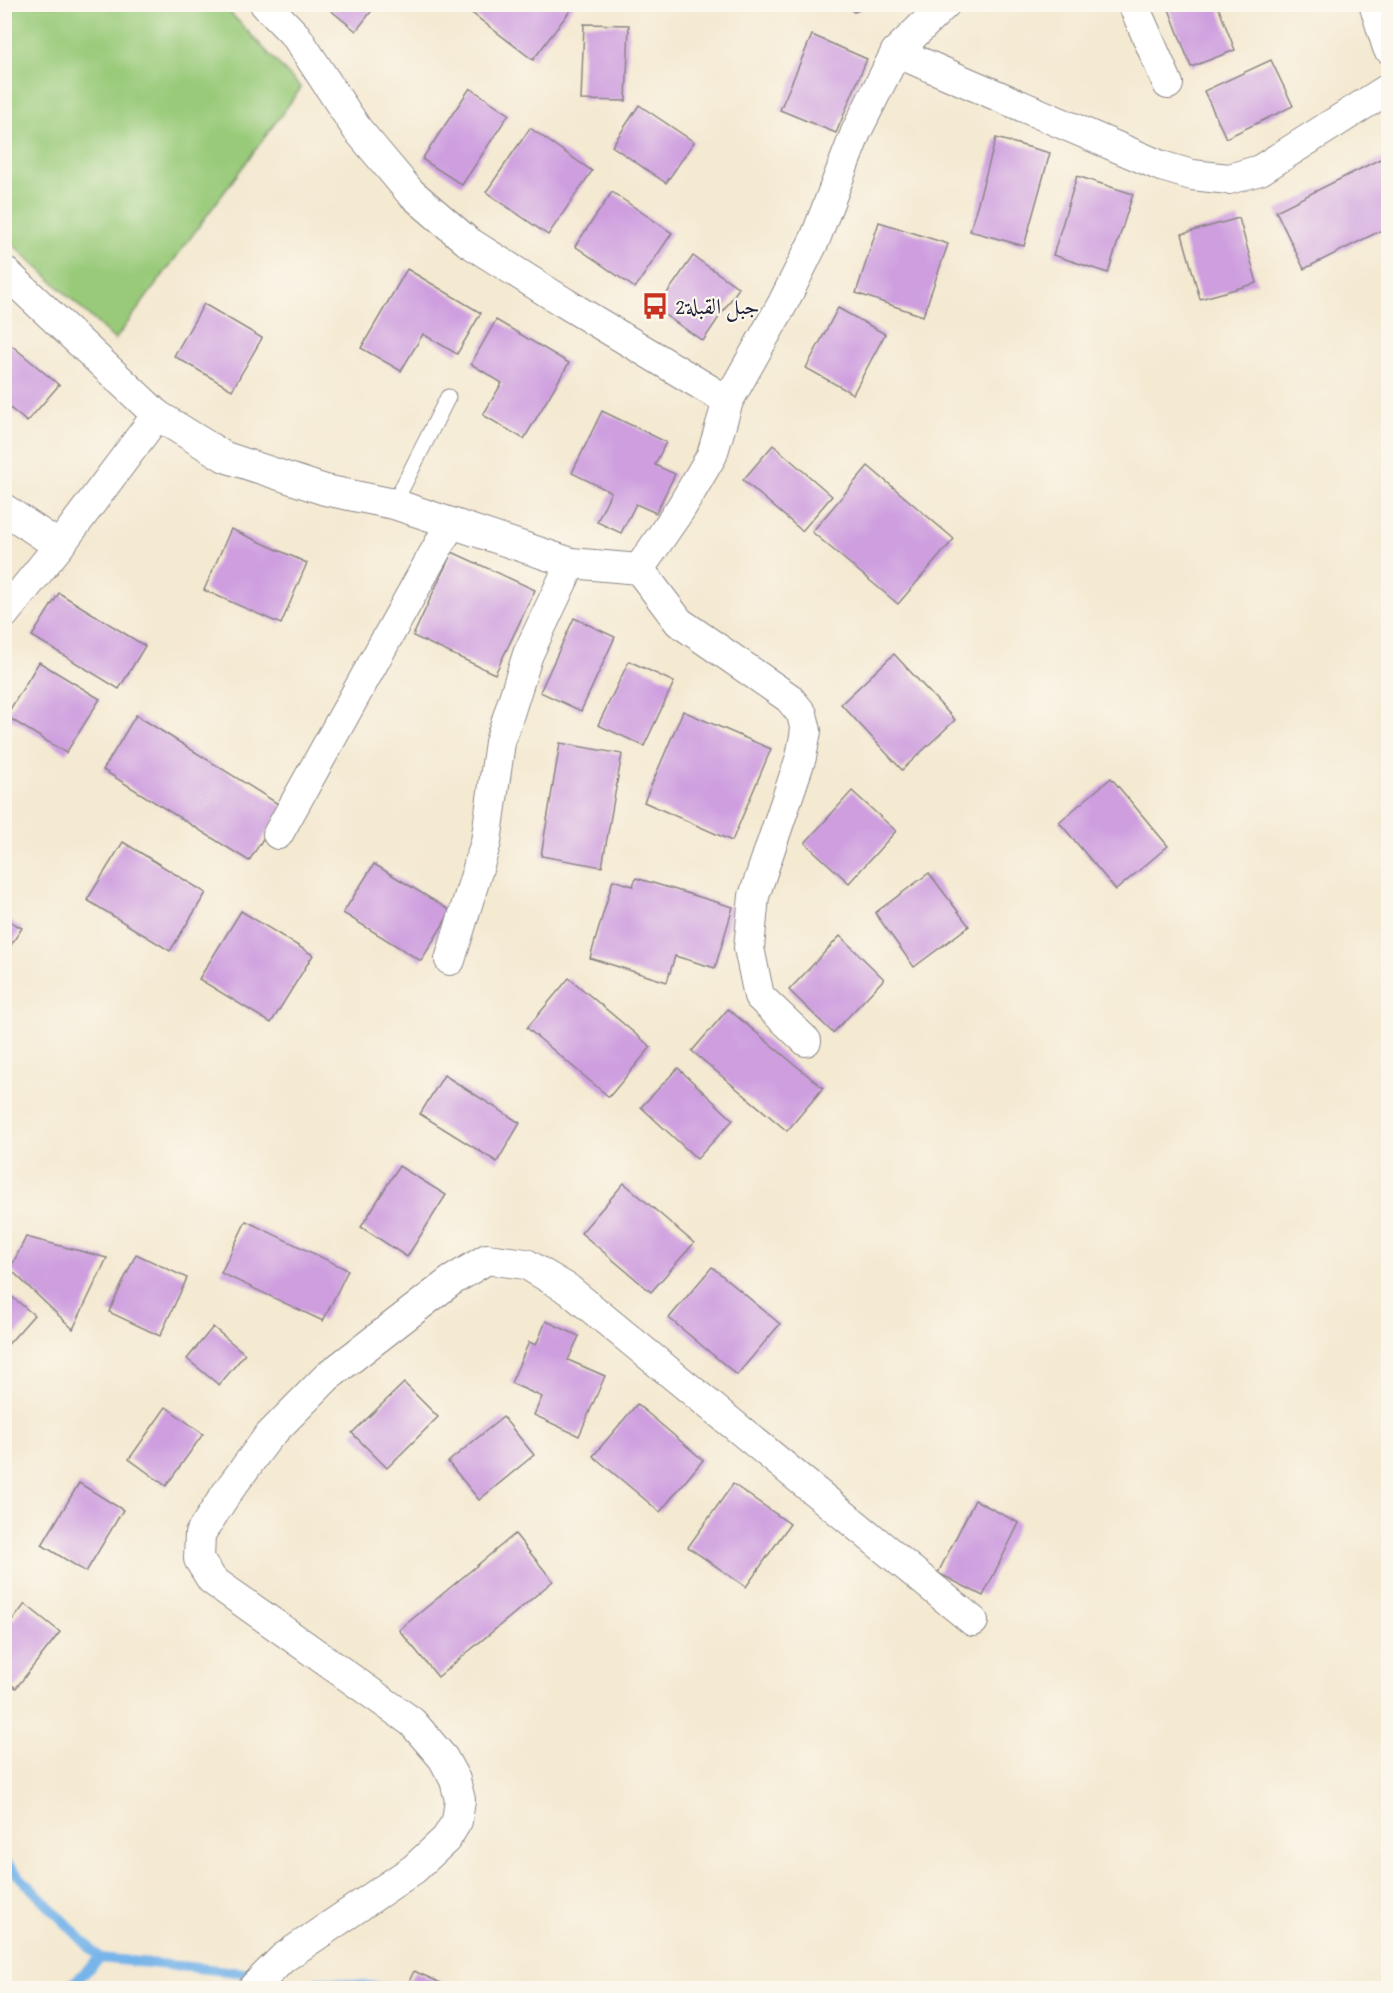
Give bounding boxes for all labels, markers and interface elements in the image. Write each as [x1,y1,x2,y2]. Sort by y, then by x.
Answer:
place label: جبل القبلة2 [675,290,760,322]
bus stop icon: جبل القبلة2 [640,291,670,321]

